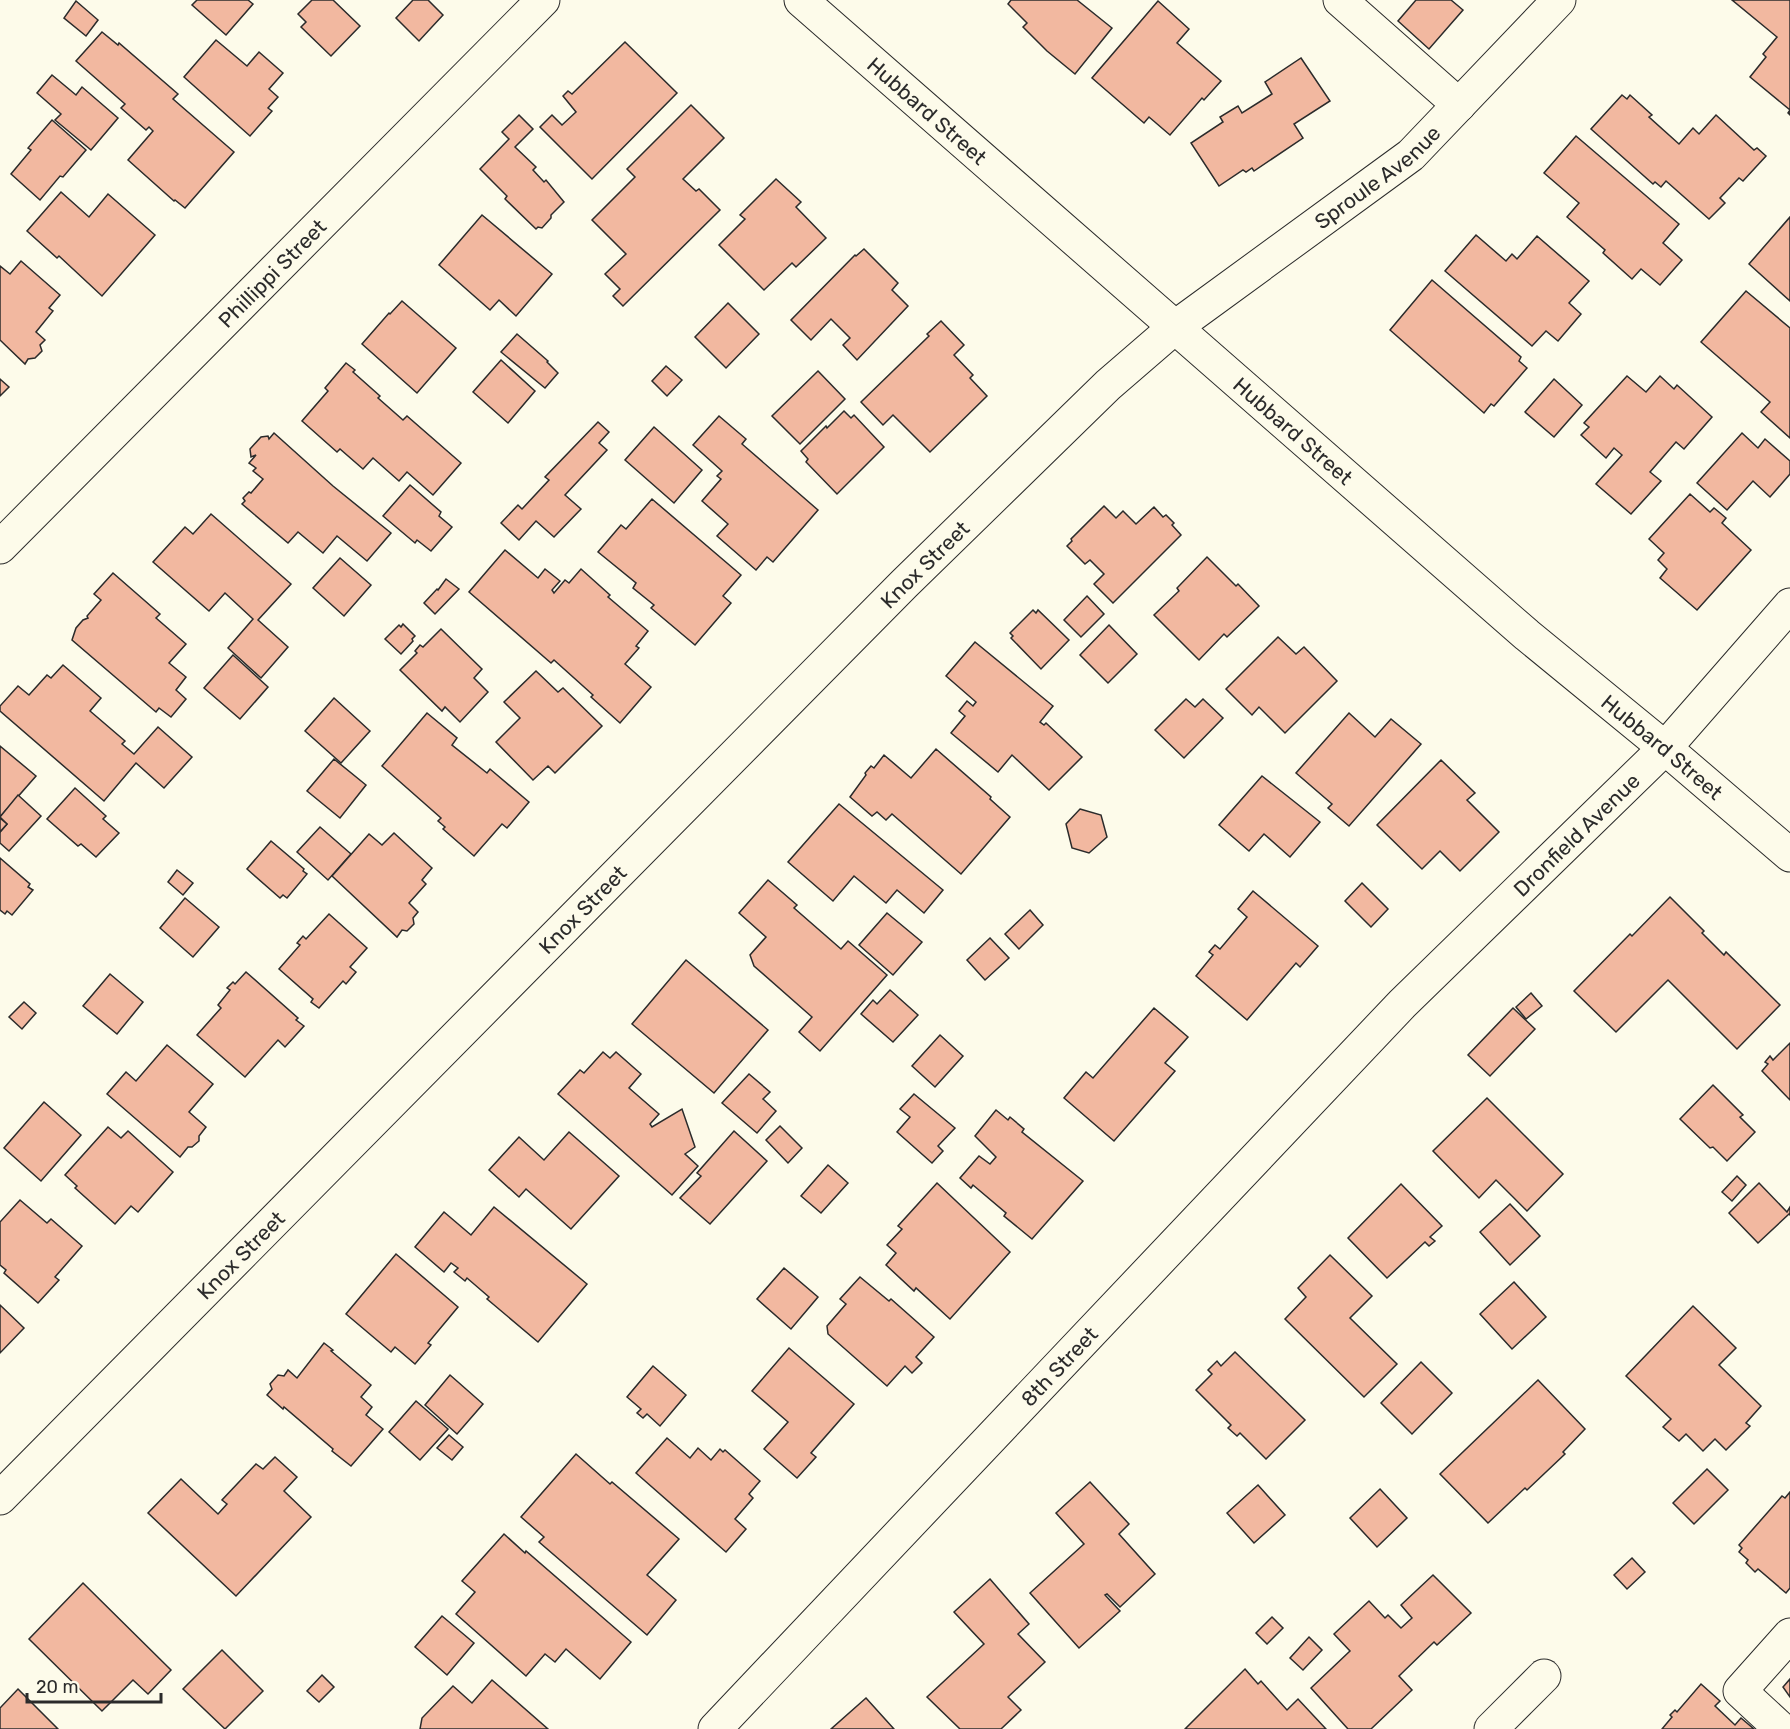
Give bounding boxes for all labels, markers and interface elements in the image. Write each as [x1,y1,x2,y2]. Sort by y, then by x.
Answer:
street label: Hubbard Street [863,52,992,170]
street label: Sproule Avenue [1309,120,1445,234]
street label: Phillippi Street [213,214,331,333]
street label: Hubbard Street [1228,372,1358,489]
street label: Knox Street [875,515,974,613]
street label: Hubbard Street [1597,689,1728,805]
street label: Dronfield Avenue [1508,768,1644,901]
street label: Knox Street [533,860,631,959]
street label: Knox Street [191,1205,290,1304]
street label: 8th Street [1015,1321,1102,1411]
scale bar [27,1666,160,1704]
text: 20 m [36,1676,78,1698]

